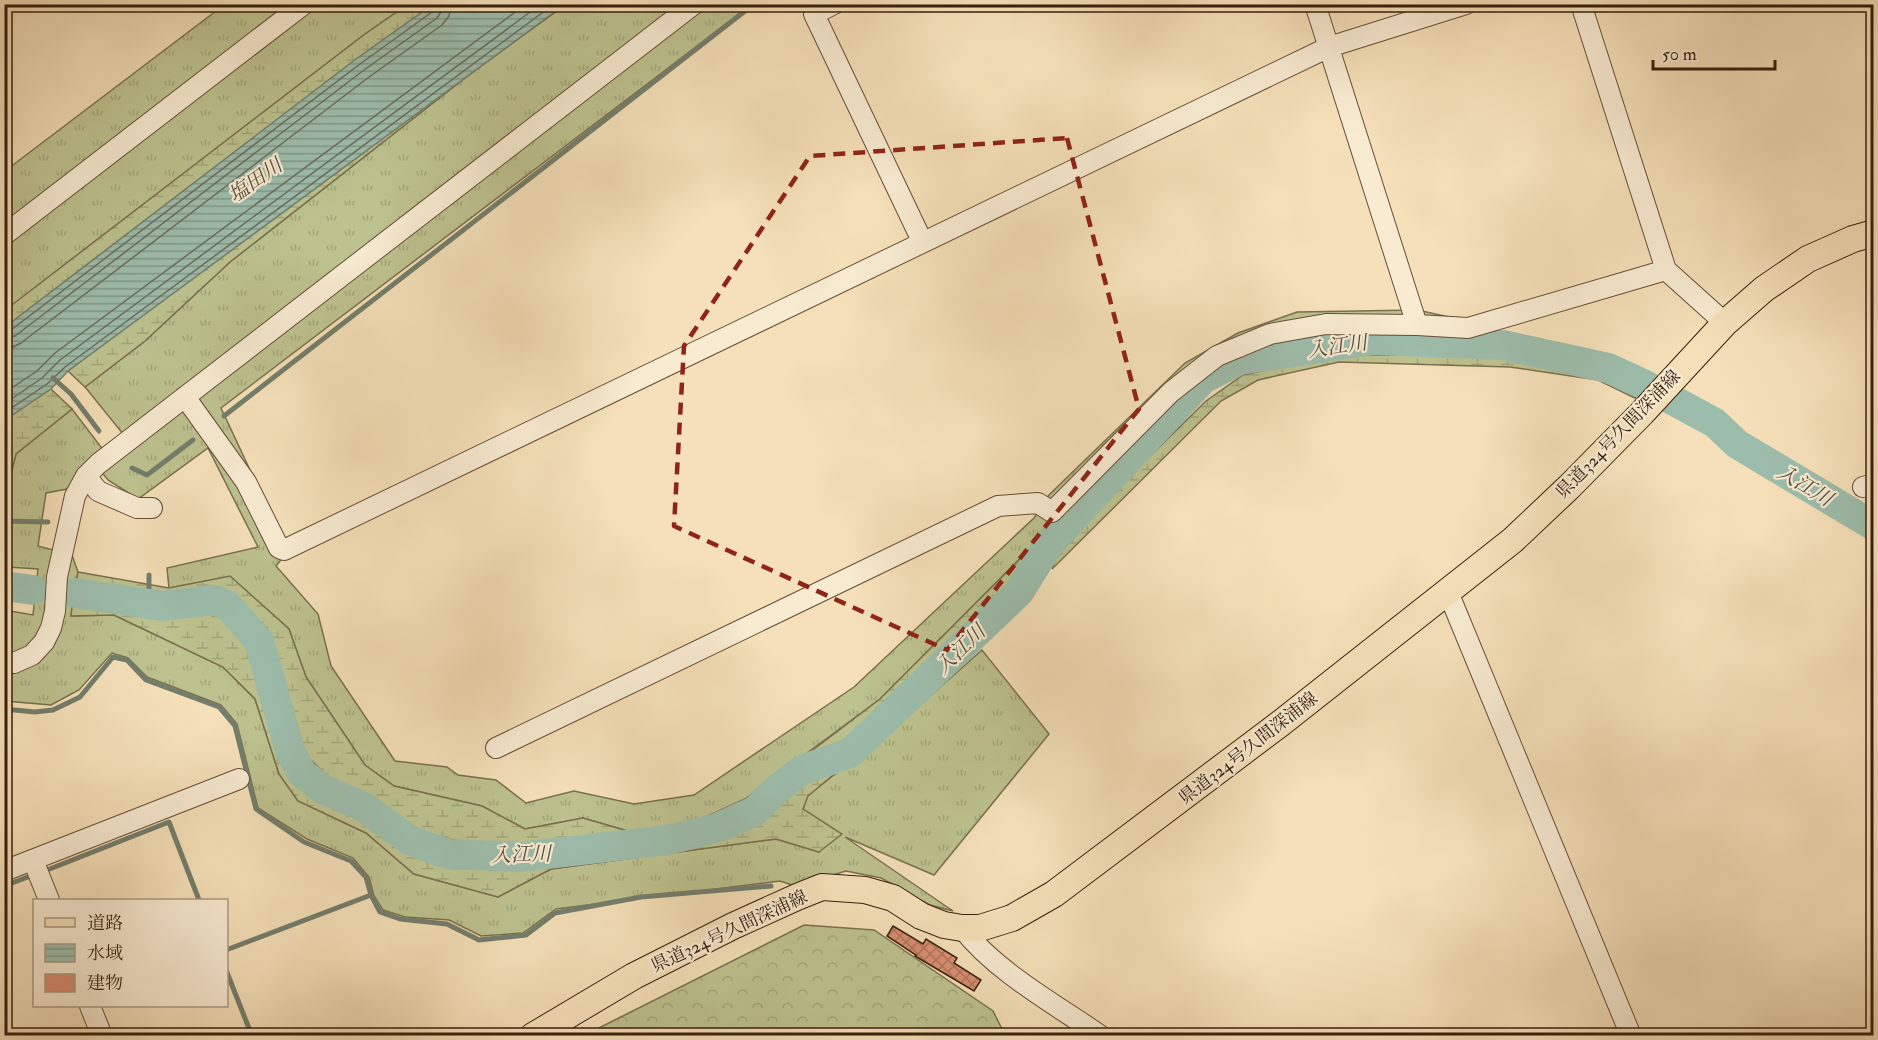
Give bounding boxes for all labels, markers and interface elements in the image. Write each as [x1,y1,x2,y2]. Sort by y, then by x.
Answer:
scale bar [1653,33,1774,71]
text: 50 m [1662,43,1697,66]
water label: 塩田川 [224,152,289,208]
water label: 入江川 [1306,330,1370,363]
street label: 県道324号久間深浦線 [1551,365,1686,503]
water label: 入江川 [1773,459,1839,513]
water label: 入江川 [930,618,992,679]
street label: 県道324号久間深浦線 [1174,687,1322,810]
water label: 入江川 [491,841,553,868]
street label: 県道324号久間深浦線 [647,885,811,978]
legend [33,899,228,1007]
text: 道路 [87,912,123,935]
text: 水域 [87,942,123,965]
text: 建物 [87,972,123,995]

